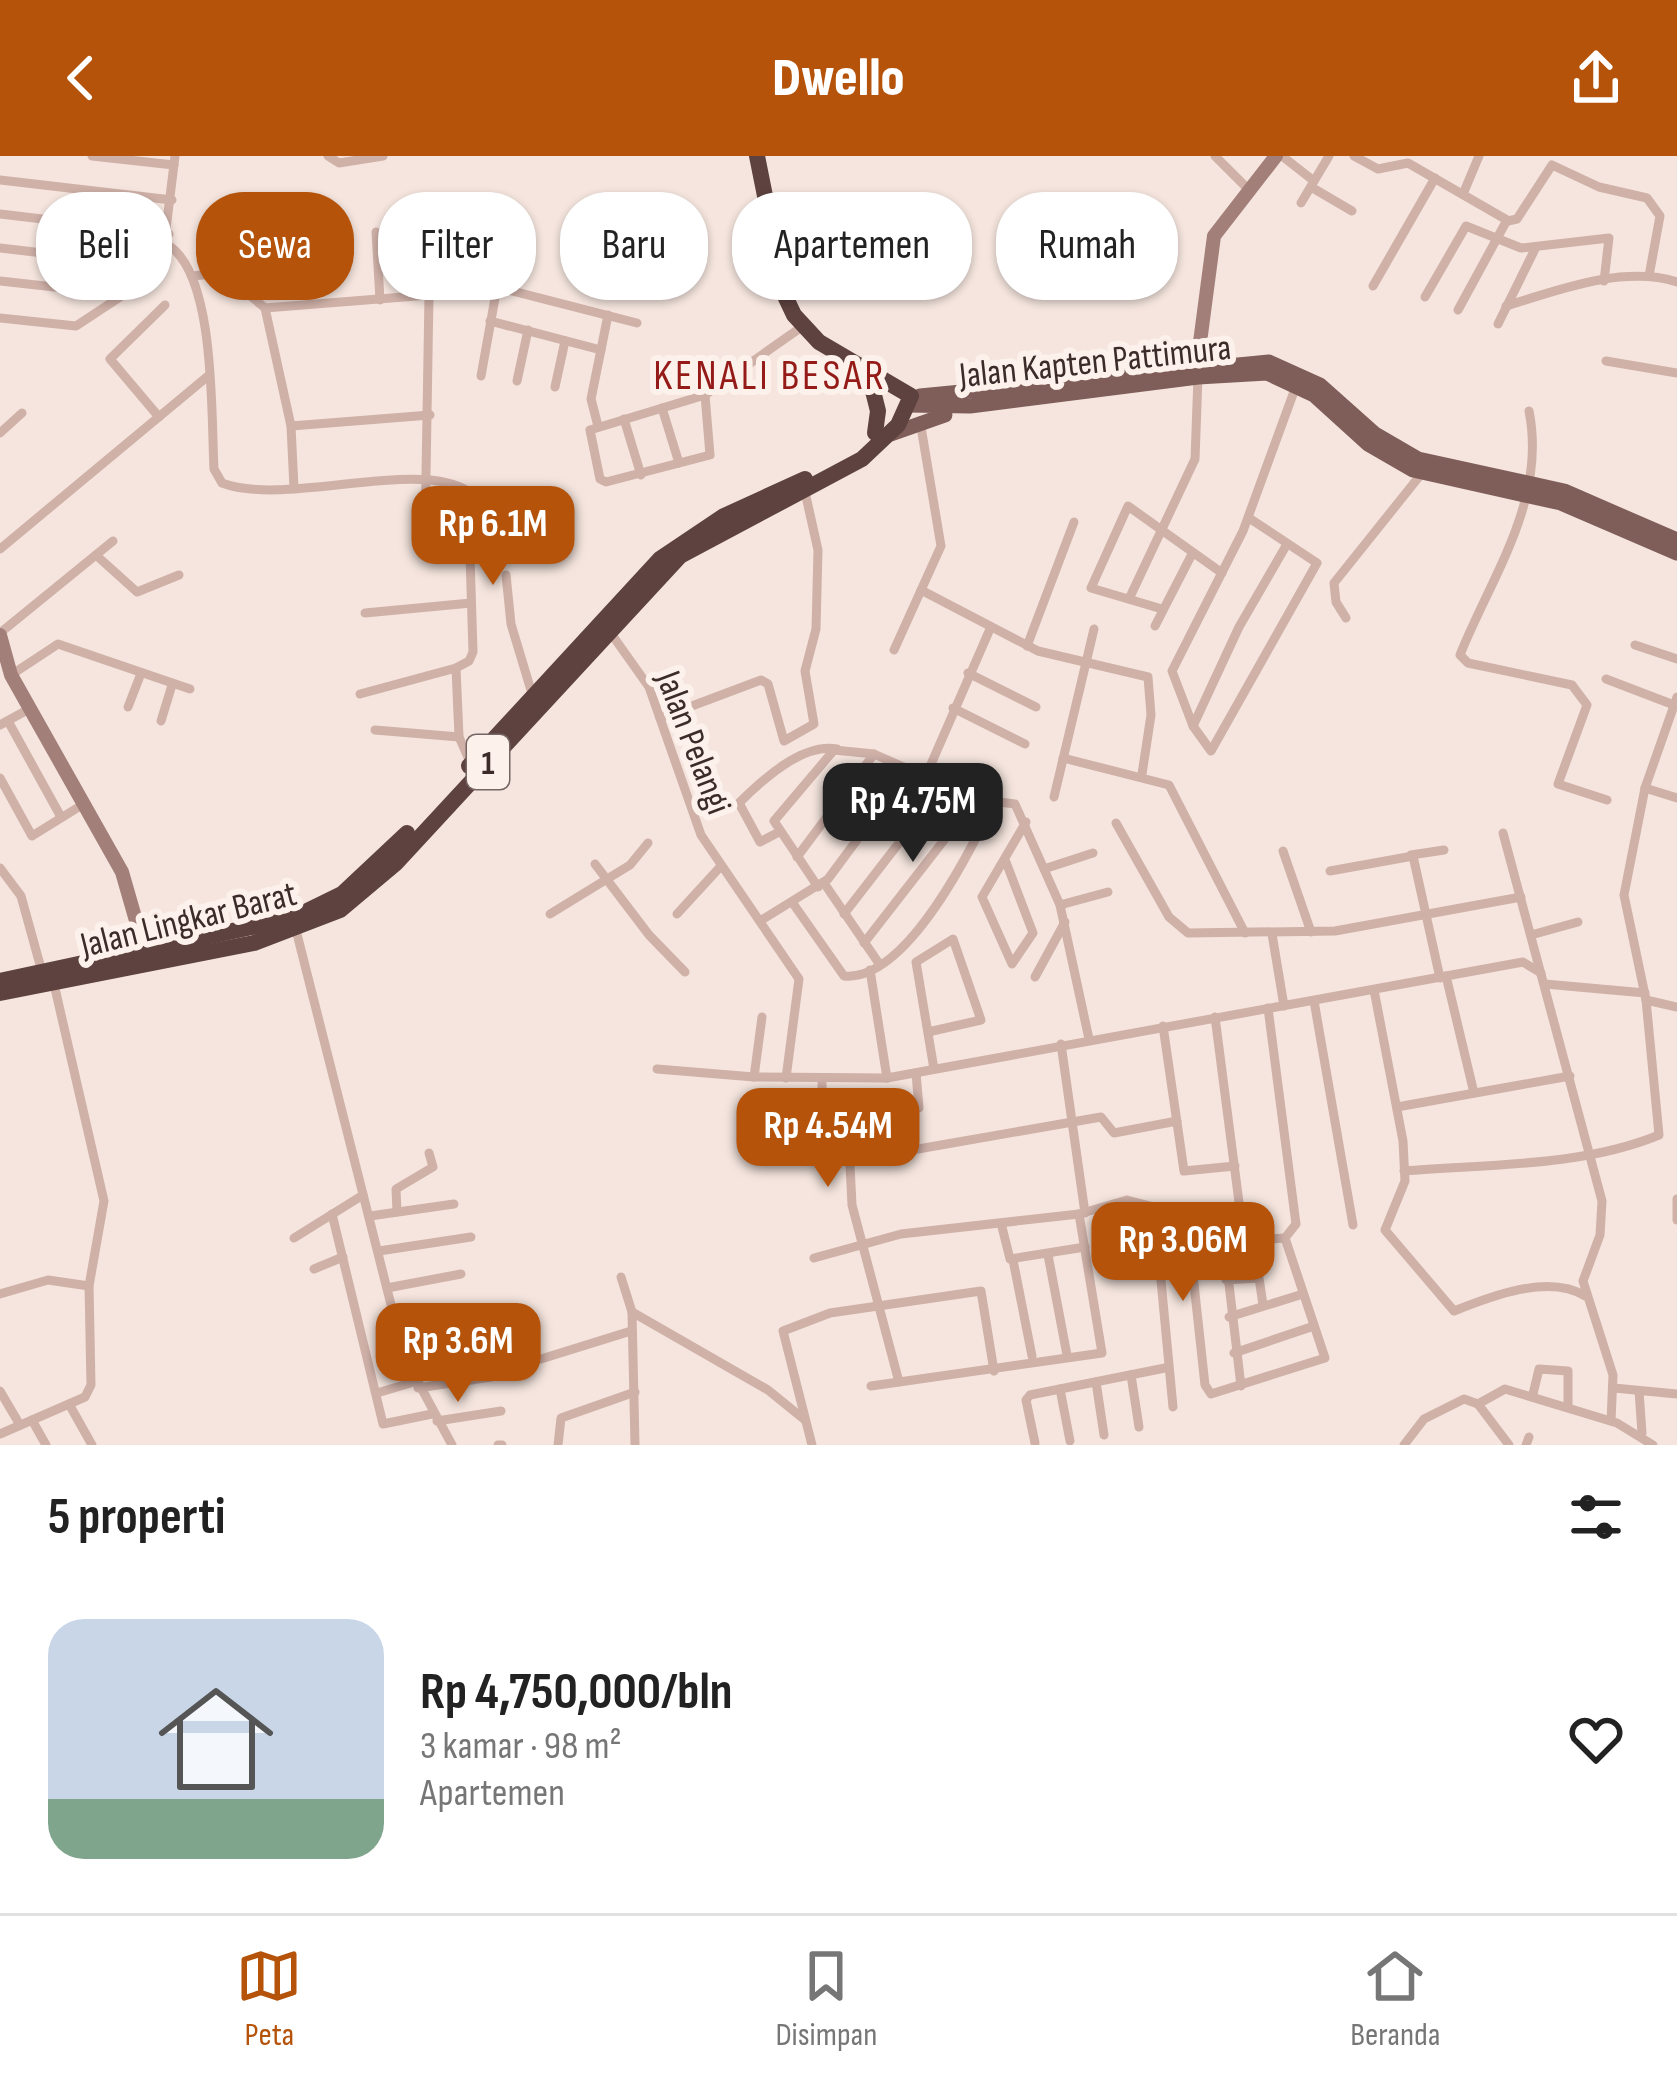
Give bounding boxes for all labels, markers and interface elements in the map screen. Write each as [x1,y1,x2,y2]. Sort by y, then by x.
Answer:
icon: back [48,45,114,111]
icon: share [1563,45,1629,111]
text: Dwello [772,46,905,111]
chip: Beli [36,192,172,300]
chip: Sewa [196,192,354,300]
chip: Filter [378,192,536,300]
chip: Baru [560,192,708,300]
chip: Apartemen [732,192,972,300]
chip: Rumah [996,192,1178,300]
street label: Jalan Kapten Pattimura [956,327,1233,398]
district label: KENALI BESAR [653,351,887,402]
pin: Rp 6.1M [382,486,604,588]
text: Rp 6.1M [439,501,548,548]
street label: Jalan Pelangi [645,664,740,820]
road number: 1 [467,735,509,789]
pin: Rp 4.75M [789,763,1037,865]
text: Rp 4.75M [850,778,976,825]
street label: Jalan Lingkar Barat [75,873,301,968]
pin: Rp 4.54M [704,1088,952,1190]
text: Rp 4.54M [763,1103,893,1150]
pin: Rp 3.06M [1059,1202,1307,1304]
text: Rp 3.06M [1118,1217,1248,1264]
pin: Rp 3.6M [347,1303,569,1405]
text: Rp 3.6M [403,1318,513,1365]
icon: filters [1563,1484,1629,1550]
text: 5 properti [48,1487,225,1548]
text: Rp 4,750,000/bln [420,1662,733,1723]
icon: home [144,1667,288,1811]
icon: heart [1563,1706,1629,1772]
text: 3 kamar · 98 m² [420,1723,622,1770]
text: Apartemen [420,1770,565,1817]
tab: Peta [236,1943,302,2055]
tab: Disimpan [775,1943,877,2055]
tab: Beranda [1350,1943,1441,2055]

